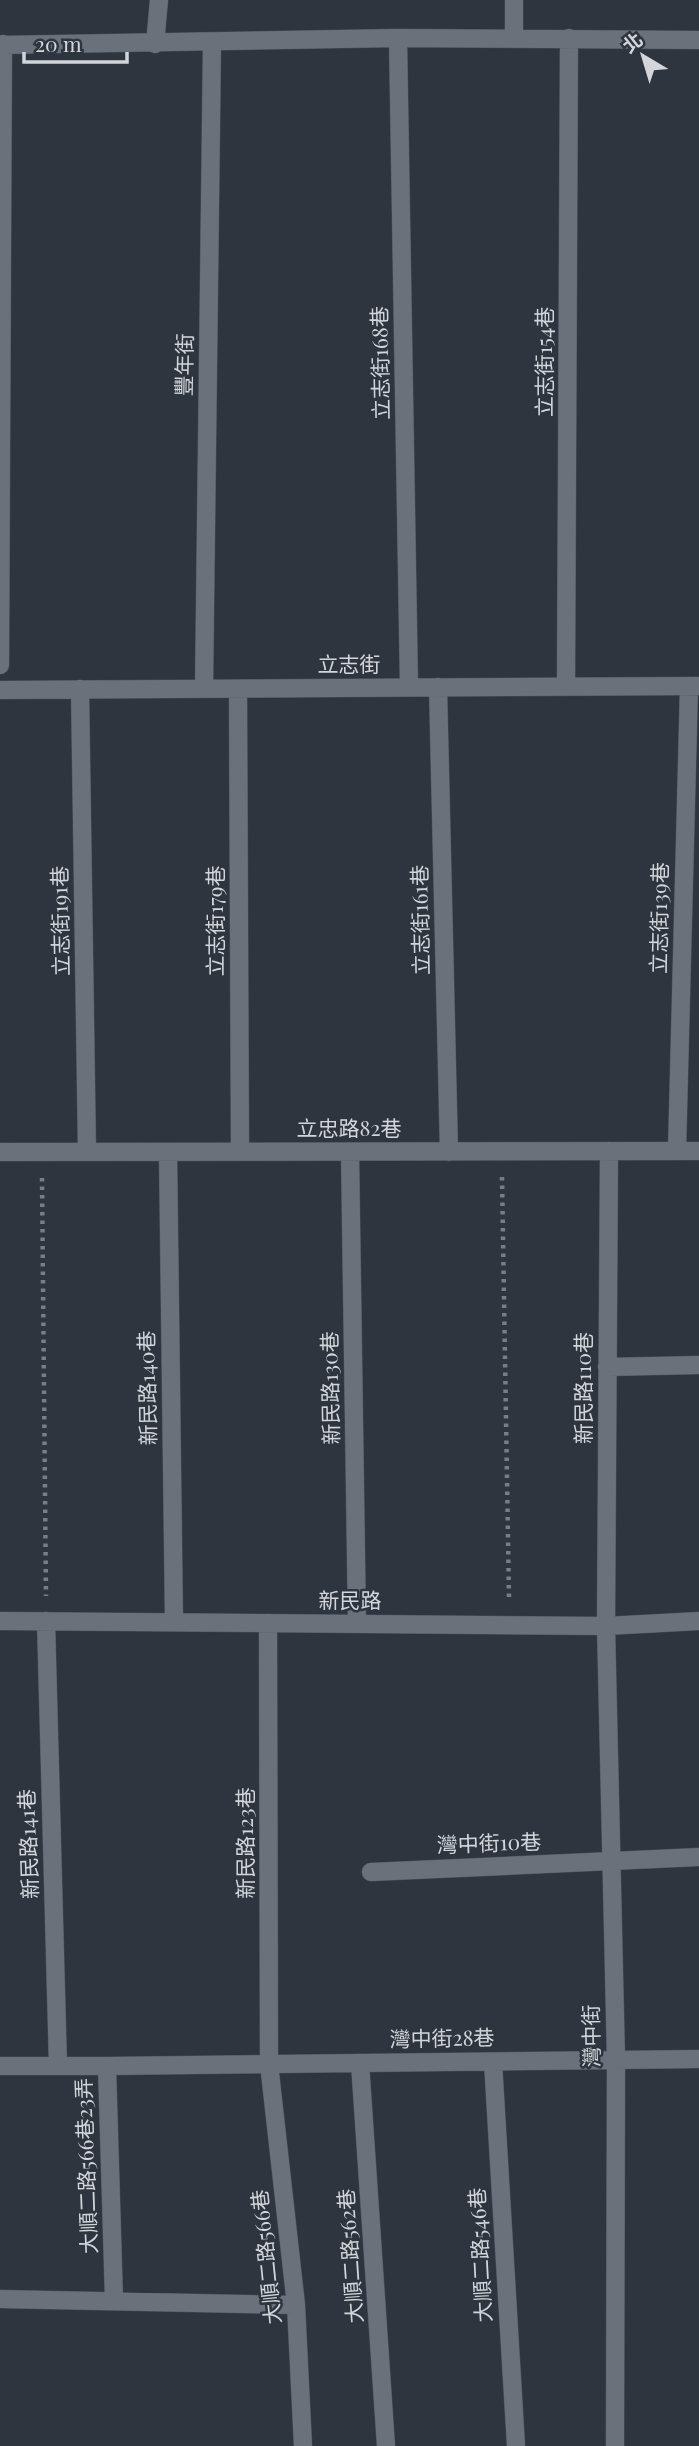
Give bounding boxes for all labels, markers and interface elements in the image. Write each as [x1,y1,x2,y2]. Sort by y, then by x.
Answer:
scale bar [24,21,128,65]
north arrow [608,21,678,91]
text: 北 [616,26,647,58]
text: 20 m [35,29,82,57]
street label: 立志街168巷 [364,306,394,420]
street label: 立志街154巷 [529,307,557,417]
street label: 豐年街 [168,333,198,397]
street label: 立志街 [318,649,381,677]
street label: 立志街139巷 [643,862,673,974]
street label: 立志街161巷 [404,865,434,975]
street label: 立志街191巷 [44,866,74,976]
street label: 立志街179巷 [200,866,228,977]
street label: 立忠路82巷 [297,1113,401,1141]
street label: 新民路140巷 [131,1330,161,1446]
street label: 新民路130巷 [314,1331,344,1445]
street label: 新民路110巷 [568,1332,596,1444]
street label: 新民路 [319,1585,382,1613]
street label: 新民路123巷 [230,1787,258,1899]
street label: 新民路141巷 [11,1789,43,1899]
street label: 灣中街10巷 [436,1826,542,1858]
street label: 灣中街 [575,2004,605,2068]
street label: 灣中街28巷 [389,2022,495,2052]
street label: 大順二路566巷23弄 [68,2078,102,2254]
street label: 大順二路546巷 [461,2187,497,2323]
street label: 大順二路566巷 [244,2188,286,2326]
street label: 大順二路562巷 [330,2188,368,2324]

